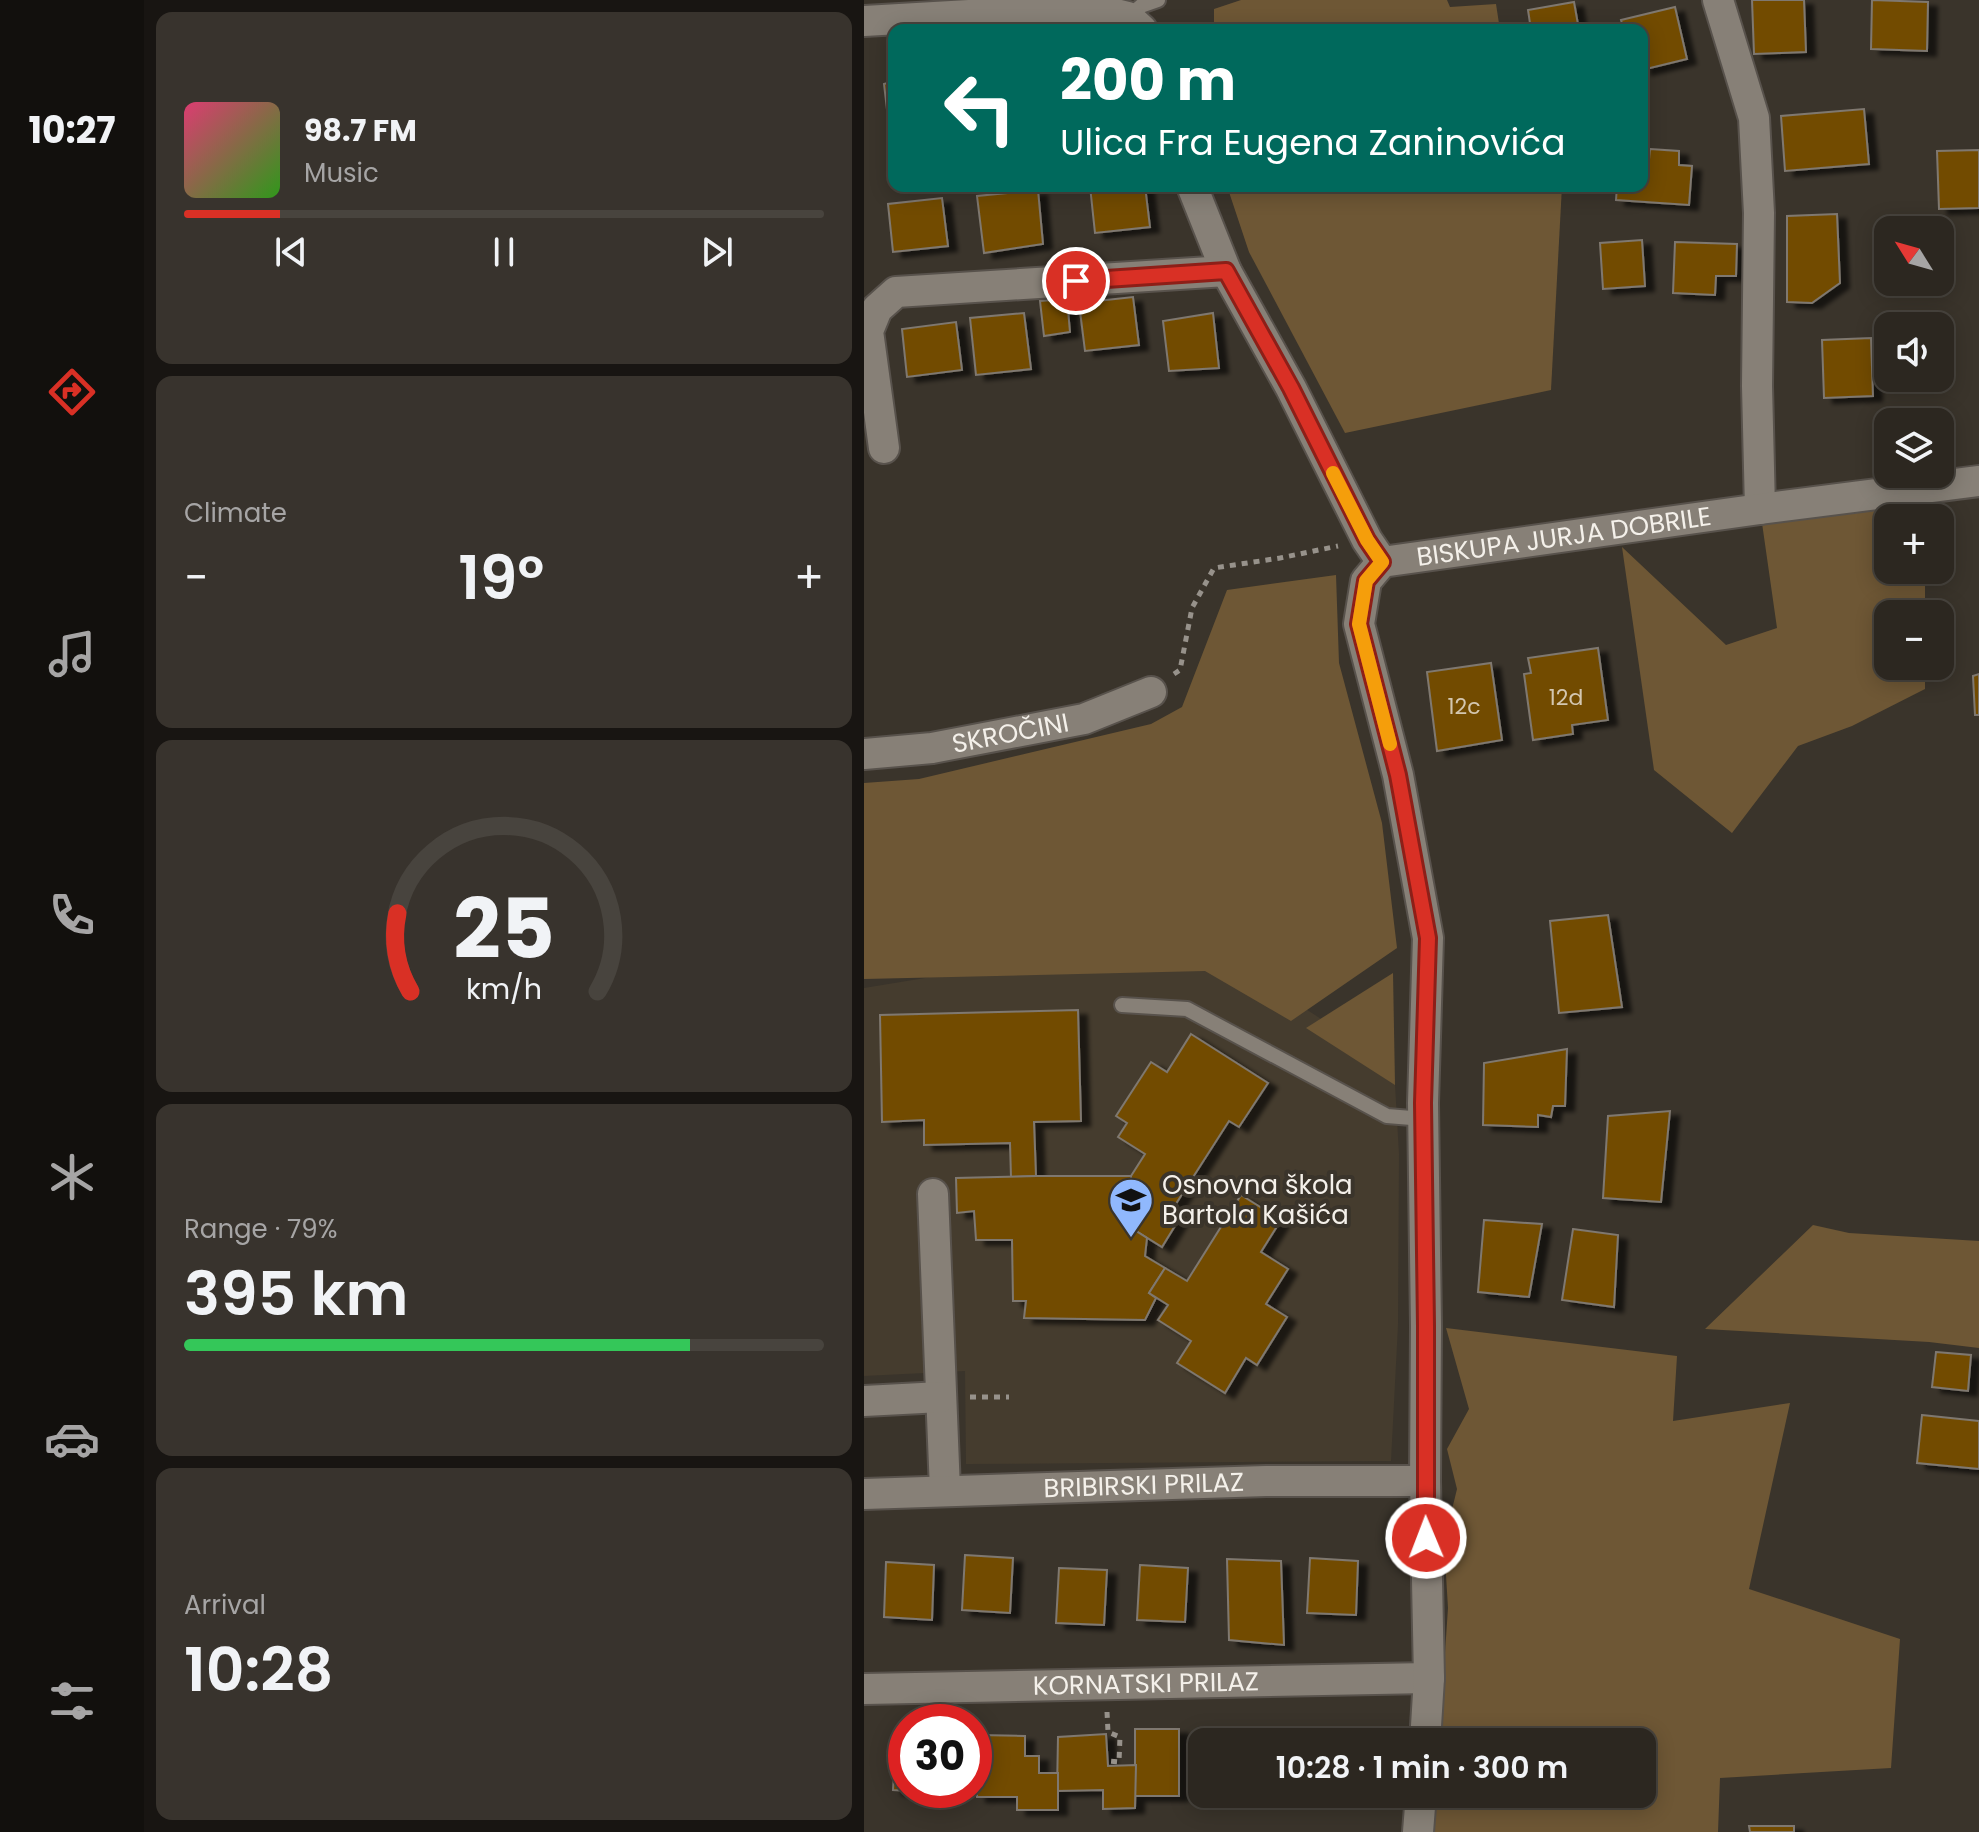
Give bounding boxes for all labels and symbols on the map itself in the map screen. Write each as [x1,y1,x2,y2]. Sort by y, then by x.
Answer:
north arrow [1874,216,1954,296]
pin [1042,247,1110,315]
street label: BISKUPA JURJA DOBRILE [1414,498,1714,575]
house number: 12d [1549,682,1583,713]
house number: 12c [1447,691,1481,722]
street label: SKROČINI [949,704,1072,762]
place label: Osnovna škola Bartola Kašića [1162,1167,1353,1233]
school or university icon: Osnovna škola Bartola Kašića [1107,1176,1155,1239]
street label: BRIBIRSKI PRILAZ [1043,1464,1245,1506]
position arrow [1384,1496,1468,1580]
street label: KORNATSKI PRILAZ [1033,1663,1259,1704]
speed limit sign: 30 [888,1704,992,1808]

